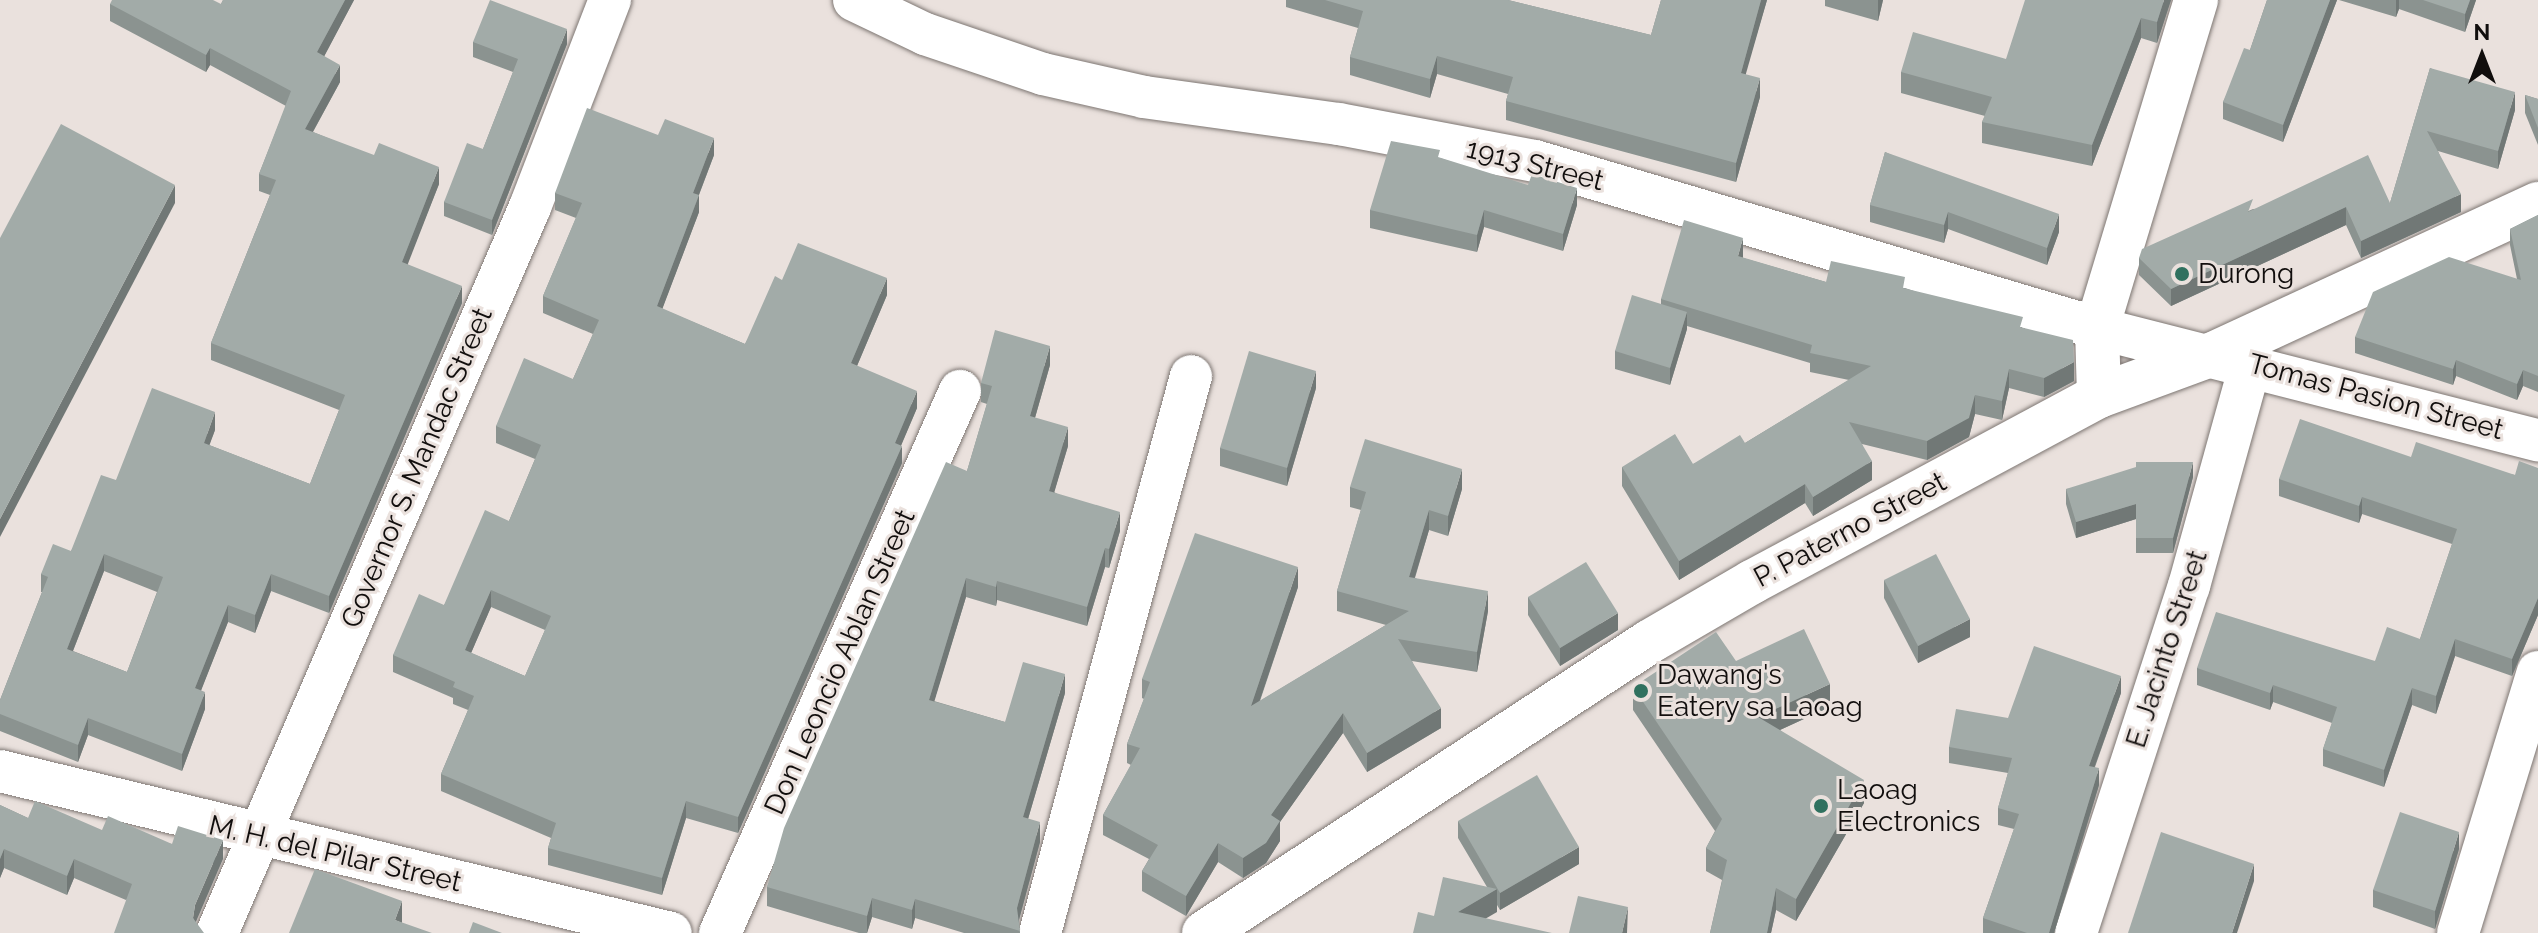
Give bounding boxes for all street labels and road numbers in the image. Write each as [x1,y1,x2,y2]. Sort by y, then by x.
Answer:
street label: 1913 Street [1463,132,1607,198]
street label: Governor S. Mandac Street [334,303,500,633]
street label: Tomas Pasion Street [2245,347,2507,447]
street label: P. Paterno Street [1748,465,1952,595]
street label: Don Leoncio Ablan Street [757,504,923,820]
street label: E. Jacinto Street [2119,546,2215,752]
street label: M. H. del Pilar Street [205,808,465,900]

